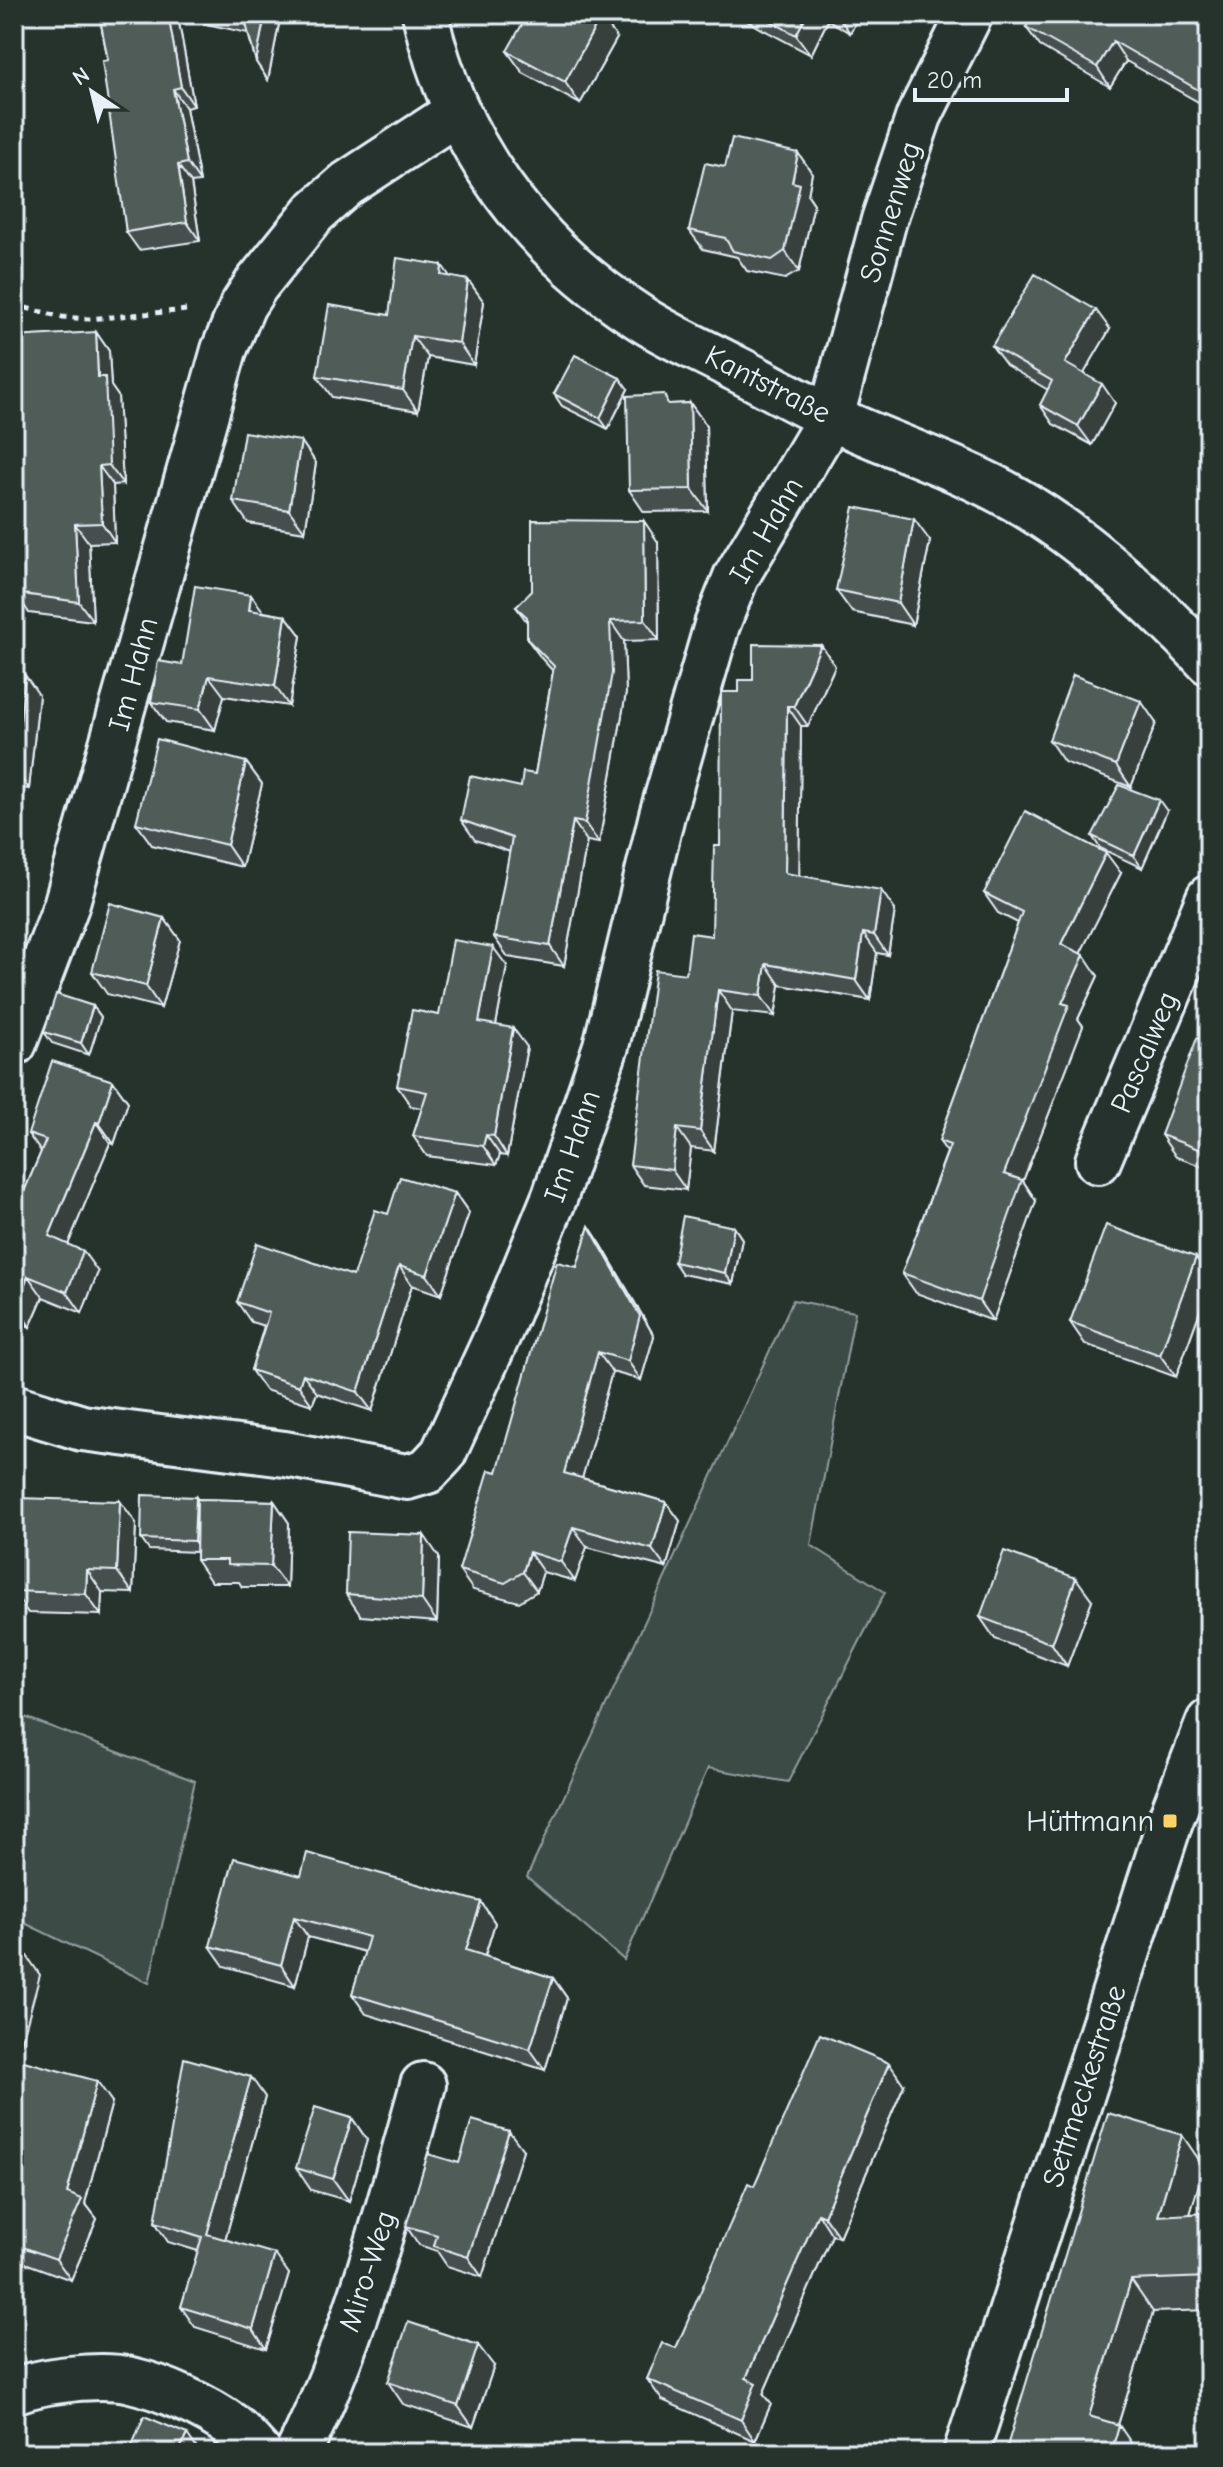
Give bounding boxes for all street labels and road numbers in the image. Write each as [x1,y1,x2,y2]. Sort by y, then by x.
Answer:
street label: Sonnenweg [852,137,928,287]
street label: Kantstraße [699,338,836,431]
street label: Im Hahn [722,471,811,589]
street label: Im Hahn [102,613,165,735]
street label: Pascalweg [1103,986,1186,1118]
street label: Im Hahn [537,1085,608,1207]
street label: Settmeckestraße [1035,1981,1134,2192]
street label: Miro-Weg [331,2206,403,2336]

